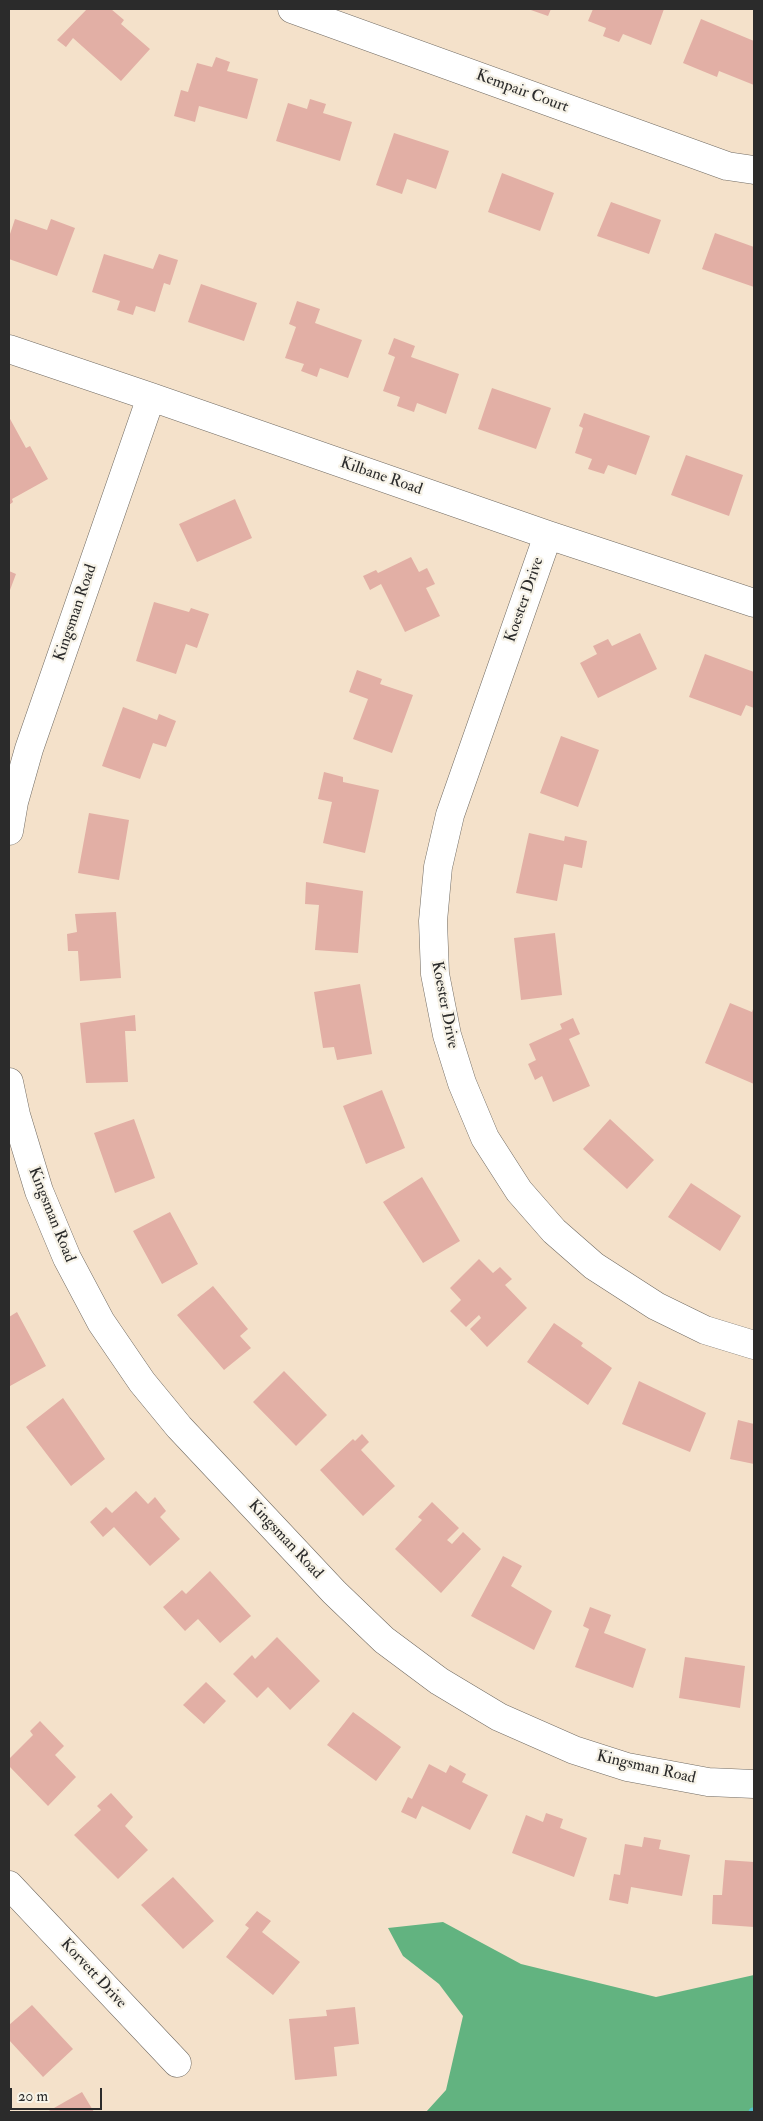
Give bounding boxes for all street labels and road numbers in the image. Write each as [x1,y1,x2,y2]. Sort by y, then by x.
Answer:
street label: Kempair Court [473,66,571,118]
street label: Kilbane Road [337,454,425,500]
street label: Koester Drive [501,555,549,645]
street label: Kingsman Road [50,562,102,664]
street label: Koester Drive [426,960,462,1050]
street label: Kingsman Road [23,1165,79,1265]
street label: Kingsman Road [244,1496,326,1584]
street label: Kingsman Road [595,1747,697,1789]
street label: Korvett Drive [56,1935,130,2013]

